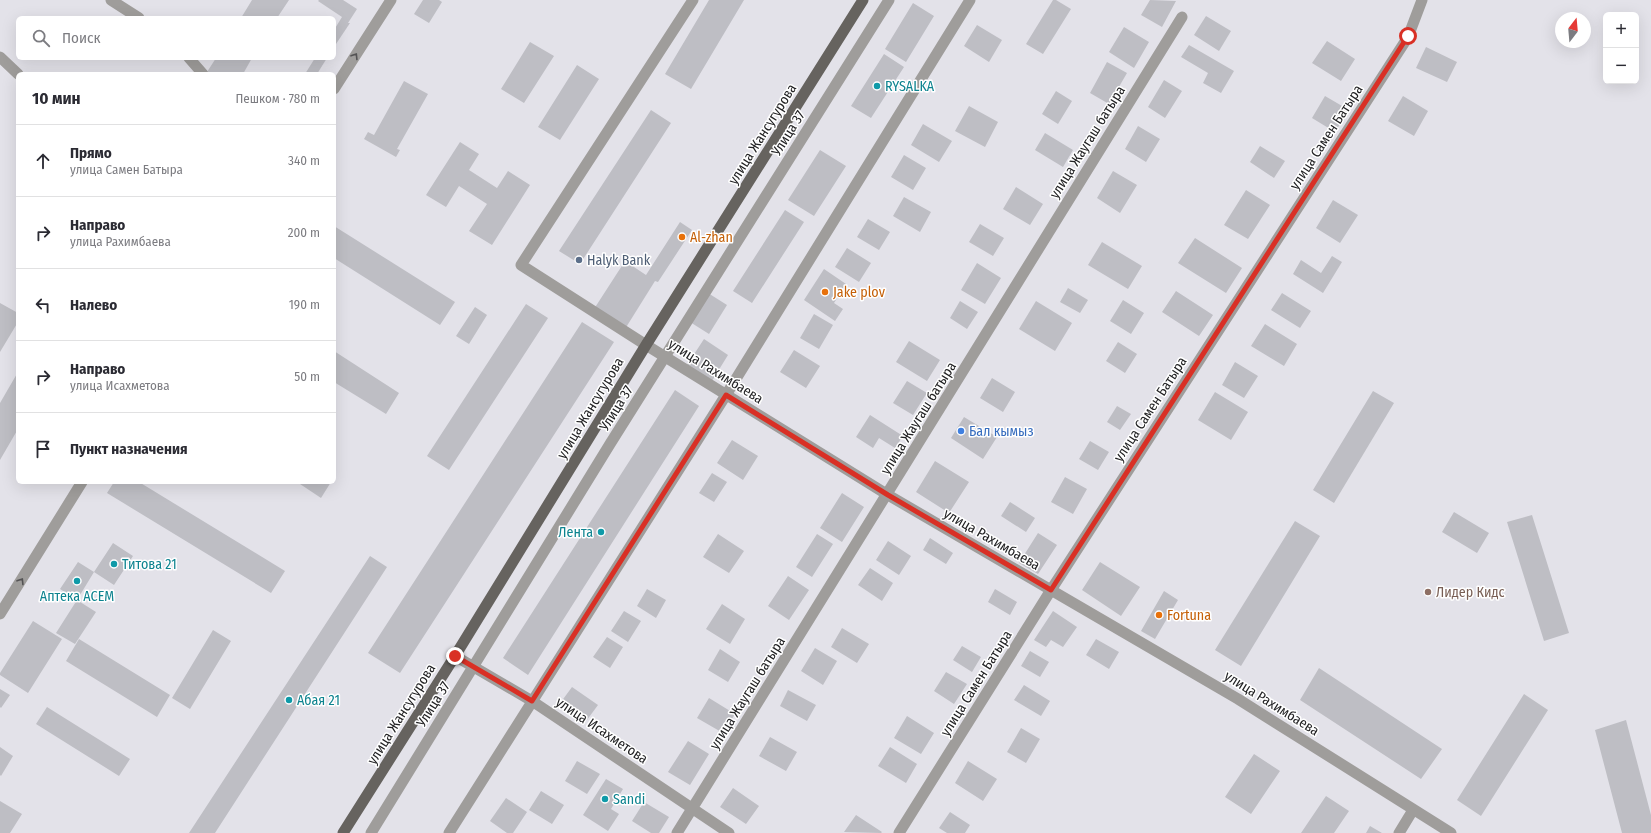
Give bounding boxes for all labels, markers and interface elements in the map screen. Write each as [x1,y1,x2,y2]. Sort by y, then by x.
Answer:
north arrow [1555,12,1591,48]
map controls [1603,12,1639,84]
button: + [1603,12,1639,48]
search box [16,16,336,60]
icon: search [30,27,52,49]
route start [1399,27,1417,45]
text: Поиск [62,29,100,47]
button: − [1603,48,1639,84]
one-way arrow [350,53,358,60]
place label: RYSALKA [885,78,935,95]
street label: улица Жансугурова [725,81,800,188]
marker: RYSALKA [872,81,882,91]
street label: улица Самен Батыра [1286,82,1367,193]
street label: улица Жаугаш батыра [1046,83,1129,202]
text: 10 мин [32,88,81,109]
text: Пешком · 780 m [236,91,320,106]
street label: Улица 37 [767,107,809,160]
text: Прямо [70,144,112,162]
icon: ahead [32,150,54,172]
text: 340 m [288,153,320,168]
text: улица Самен Батыра [70,162,183,177]
text: Направо [70,216,125,234]
icon: right [32,222,54,244]
text: 200 m [288,225,320,240]
place label: Al-zhan [690,229,733,246]
marker: Al-zhan [677,232,687,242]
text: улица Рахимбаева [70,234,171,249]
place label: Halyk Bank [587,252,651,269]
marker: Halyk Bank [574,255,584,265]
place label: Jake plov [833,284,886,301]
marker: Jake plov [820,287,830,297]
icon: left [32,294,54,316]
text: Налево [70,296,117,314]
text: 190 m [289,297,320,312]
street label: улица Рахимбаева [665,335,766,407]
street label: улица Жансугурова [553,354,628,462]
street label: улица Самен Батыра [1110,354,1191,465]
street label: улица Жаугаш батыра [877,359,960,478]
text: Направо [70,360,125,378]
icon: right [32,366,54,388]
text: 50 m [294,369,320,384]
text: улица Исахметова [70,378,170,393]
street label: Улица 37 [595,382,637,435]
place label: Бал кымыз [969,423,1034,440]
marker: Бал кымыз [956,426,966,436]
icon: arrive [32,438,54,460]
text: Пункт назначения [70,440,188,458]
street label: улица Рахимбаева [940,505,1043,574]
place label: Лента [558,524,593,541]
marker: Лента [596,527,606,537]
place label: Титова 21 [122,556,177,573]
marker: Титова 21 [109,559,119,569]
marker: Аптека АСЕМ [72,576,82,586]
one-way arrow [16,578,23,585]
place label: Лидер Кидс [1436,584,1504,601]
marker: Лидер Кидс [1423,587,1433,597]
place label: Аптека АСЕМ [40,588,114,605]
place label: Fortuna [1167,607,1211,624]
marker: Fortuna [1154,610,1164,620]
street label: улица Самен Батыра [937,627,1016,739]
street label: улица Жаугаш батыра [706,634,789,753]
route end [446,647,464,665]
street label: улица Жансугурова [364,661,439,768]
street label: улица Рахимбаева [1221,667,1322,739]
street label: Улица 37 [412,678,454,731]
place label: Абая 21 [297,692,340,709]
street label: улица Исахметова [552,693,651,768]
marker: Абая 21 [284,695,294,705]
place label: Sandi [613,791,645,808]
marker: Sandi [600,794,610,804]

